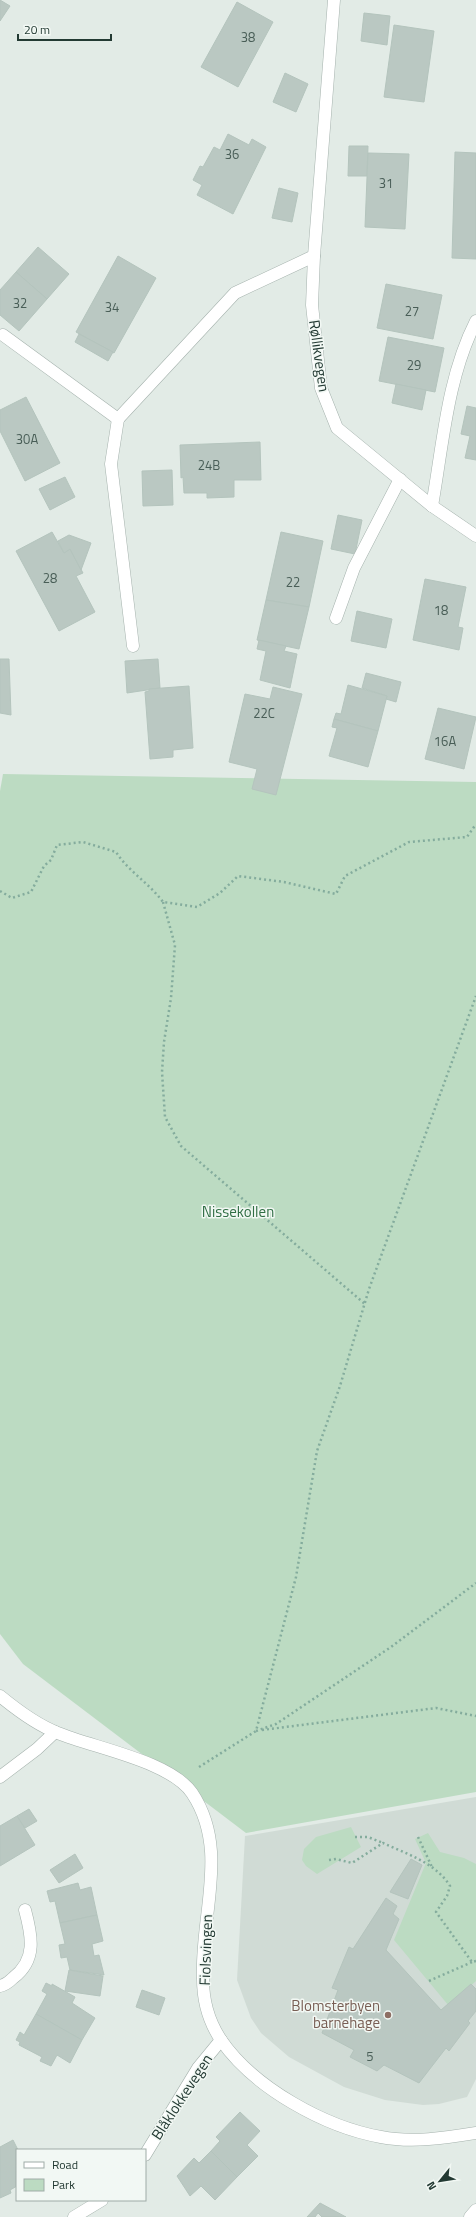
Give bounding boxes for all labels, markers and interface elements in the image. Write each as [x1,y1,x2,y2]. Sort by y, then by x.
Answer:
scale bar [18,16,111,42]
text: 20 m [24,20,50,39]
house number: 38 [241,27,255,47]
house number: 36 [225,144,239,164]
house number: 31 [379,173,393,193]
house number: 32 [13,293,27,313]
house number: 34 [105,297,119,317]
house number: 27 [405,301,419,321]
street label: Røllikvegen [303,318,336,393]
house number: 29 [407,355,421,375]
house number: 30A [16,429,38,449]
house number: 24B [198,455,220,475]
house number: 28 [43,568,57,588]
house number: 22 [286,572,300,592]
house number: 18 [434,600,448,620]
house number: 22C [253,703,275,723]
house number: 16A [434,731,456,751]
park label: Nissekollen [202,1200,274,1223]
street label: Fiolsvingen [193,1914,218,1986]
place label: Blomsterbyen barnehage [291,1994,380,2034]
marker: Blomsterbyen barnehage [383,2010,393,2020]
house number: 5 [366,2046,374,2066]
street label: Blåklokkevegen [145,2049,218,2144]
legend [16,2149,146,2201]
text: Road [52,2155,78,2174]
north arrow [420,2161,460,2201]
text: Park [52,2175,75,2194]
text: N [423,2179,440,2193]

